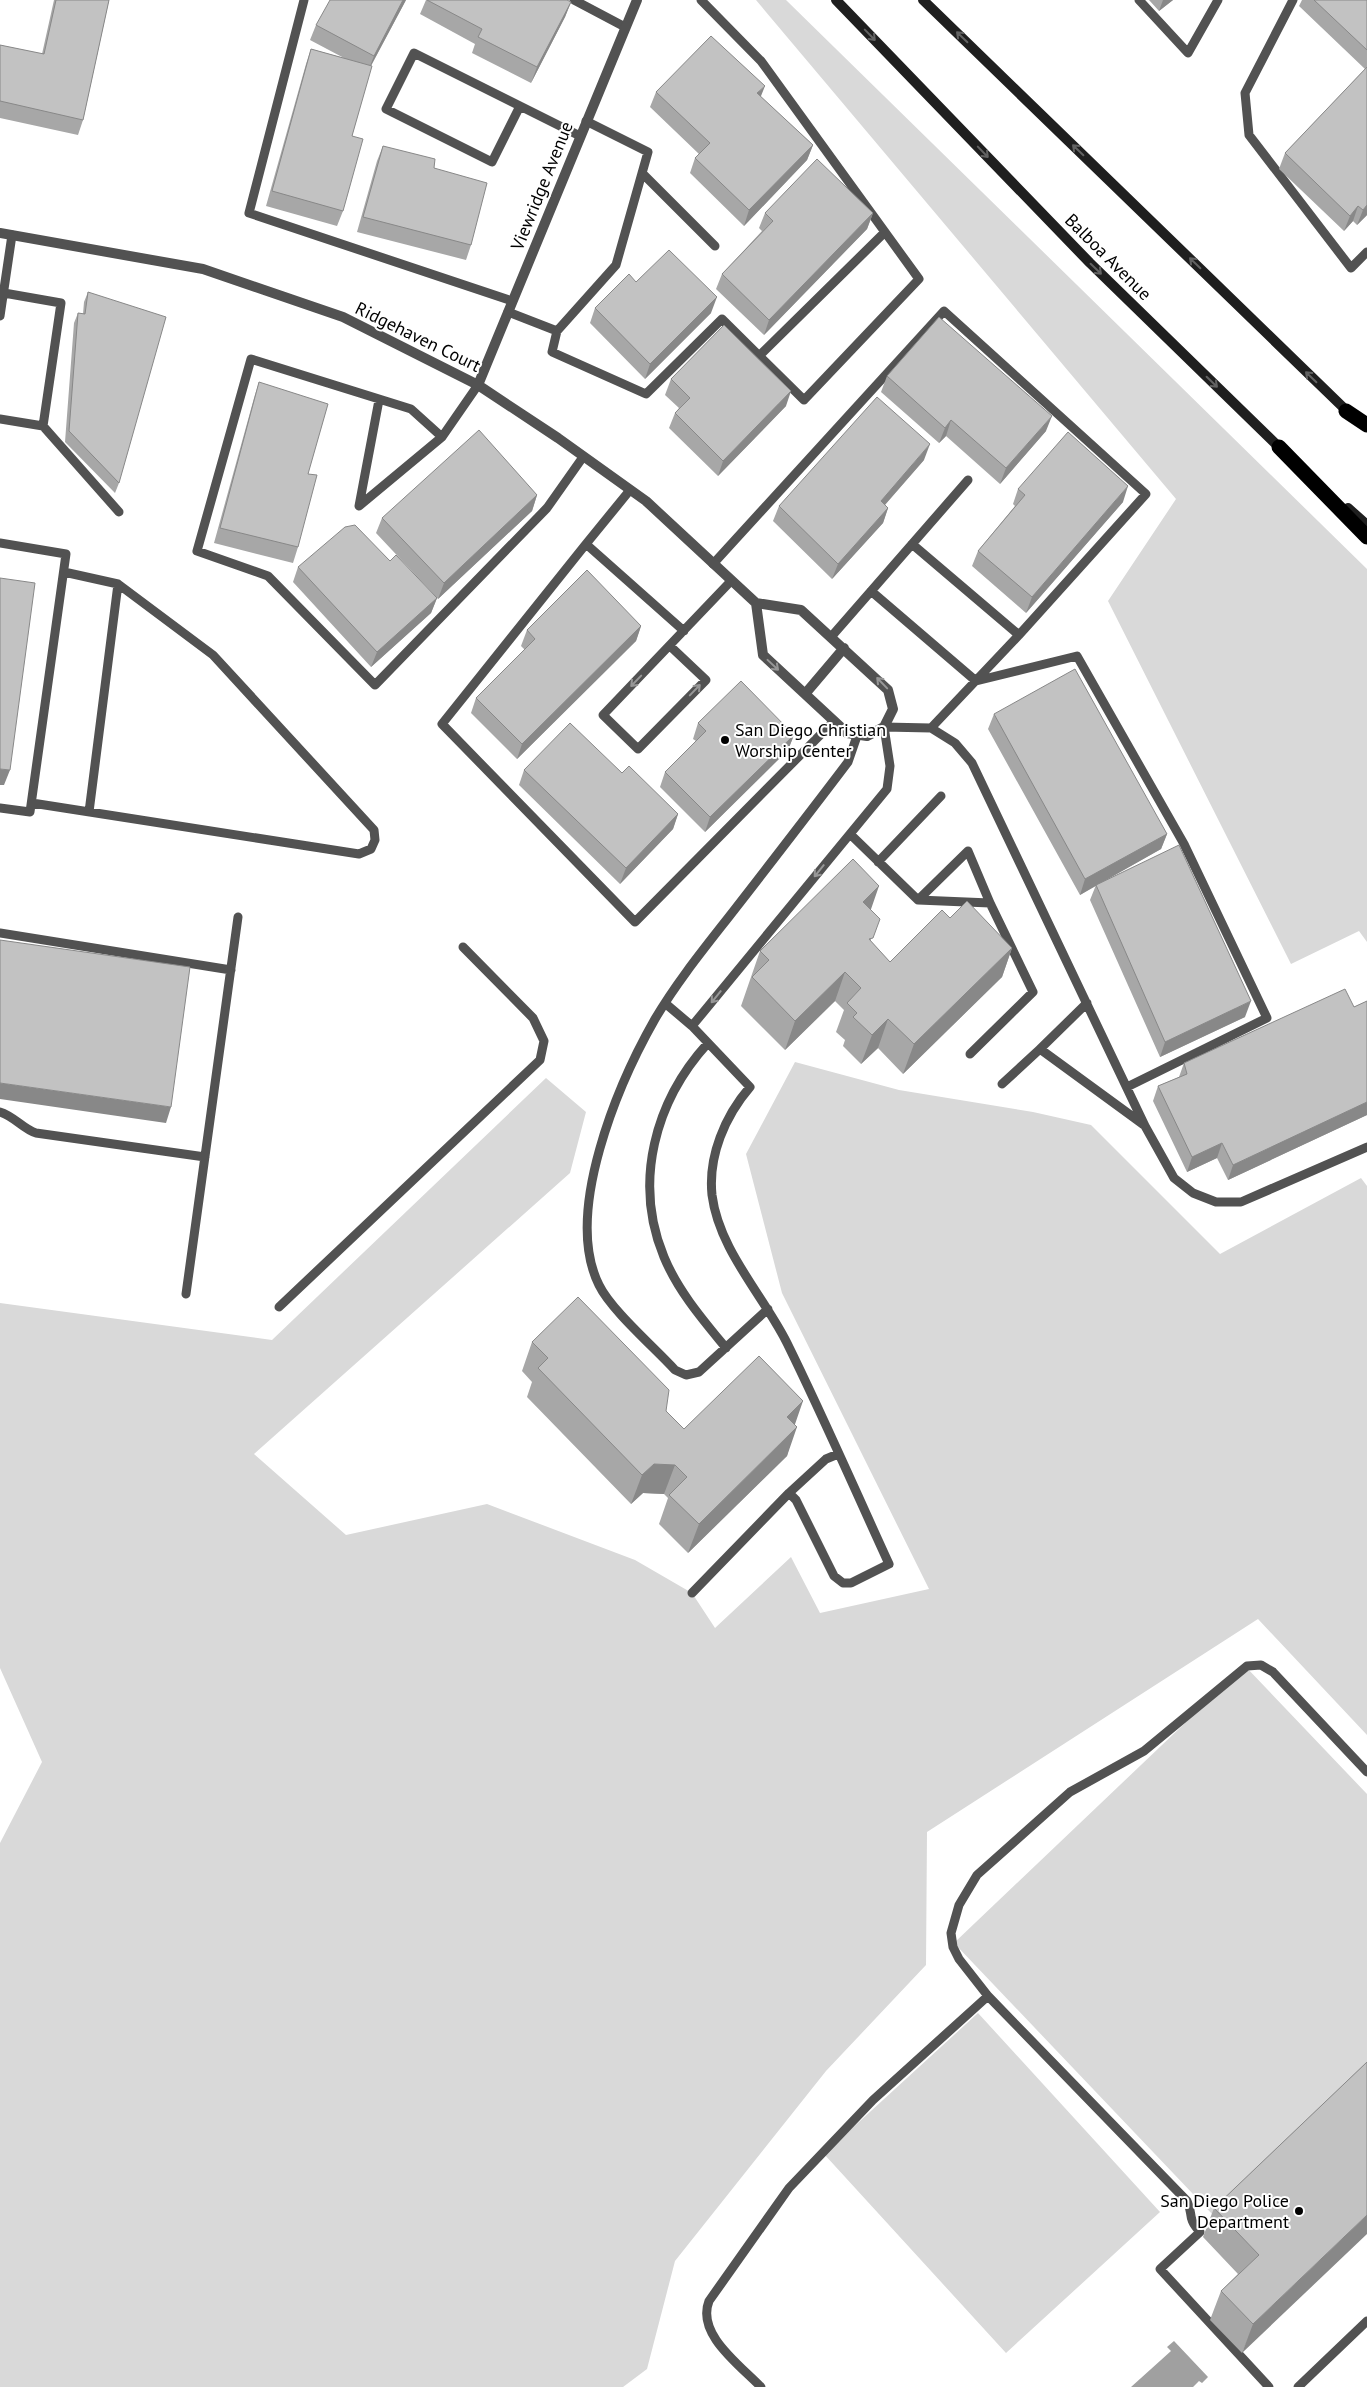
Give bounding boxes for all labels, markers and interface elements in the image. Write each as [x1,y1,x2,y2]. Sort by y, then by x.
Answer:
one-way arrow [864,29,876,41]
one-way arrow [955,31,968,43]
street label: Viewridge Avenue [505,118,578,255]
one-way arrow [1072,144,1085,156]
one-way arrow [977,146,989,159]
street label: Balboa Avenue [1060,208,1157,305]
one-way arrow [1189,257,1201,270]
one-way arrow [1090,263,1102,275]
street label: Ridgehaven Court [352,296,485,377]
one-way arrow [1305,371,1317,383]
one-way arrow [1206,376,1218,389]
one-way arrow [767,659,779,671]
one-way arrow [630,674,642,687]
one-way arrow [876,677,888,689]
one-way arrow [689,684,701,696]
place label: San Diego Christian Worship Center [735,718,886,762]
marker: San Diego Christian Worship Center [719,734,731,746]
one-way arrow [813,865,824,878]
one-way arrow [710,990,721,1003]
place label: San Diego Police Department [1160,2189,1289,2233]
marker: San Diego Police Department [1293,2205,1305,2217]

